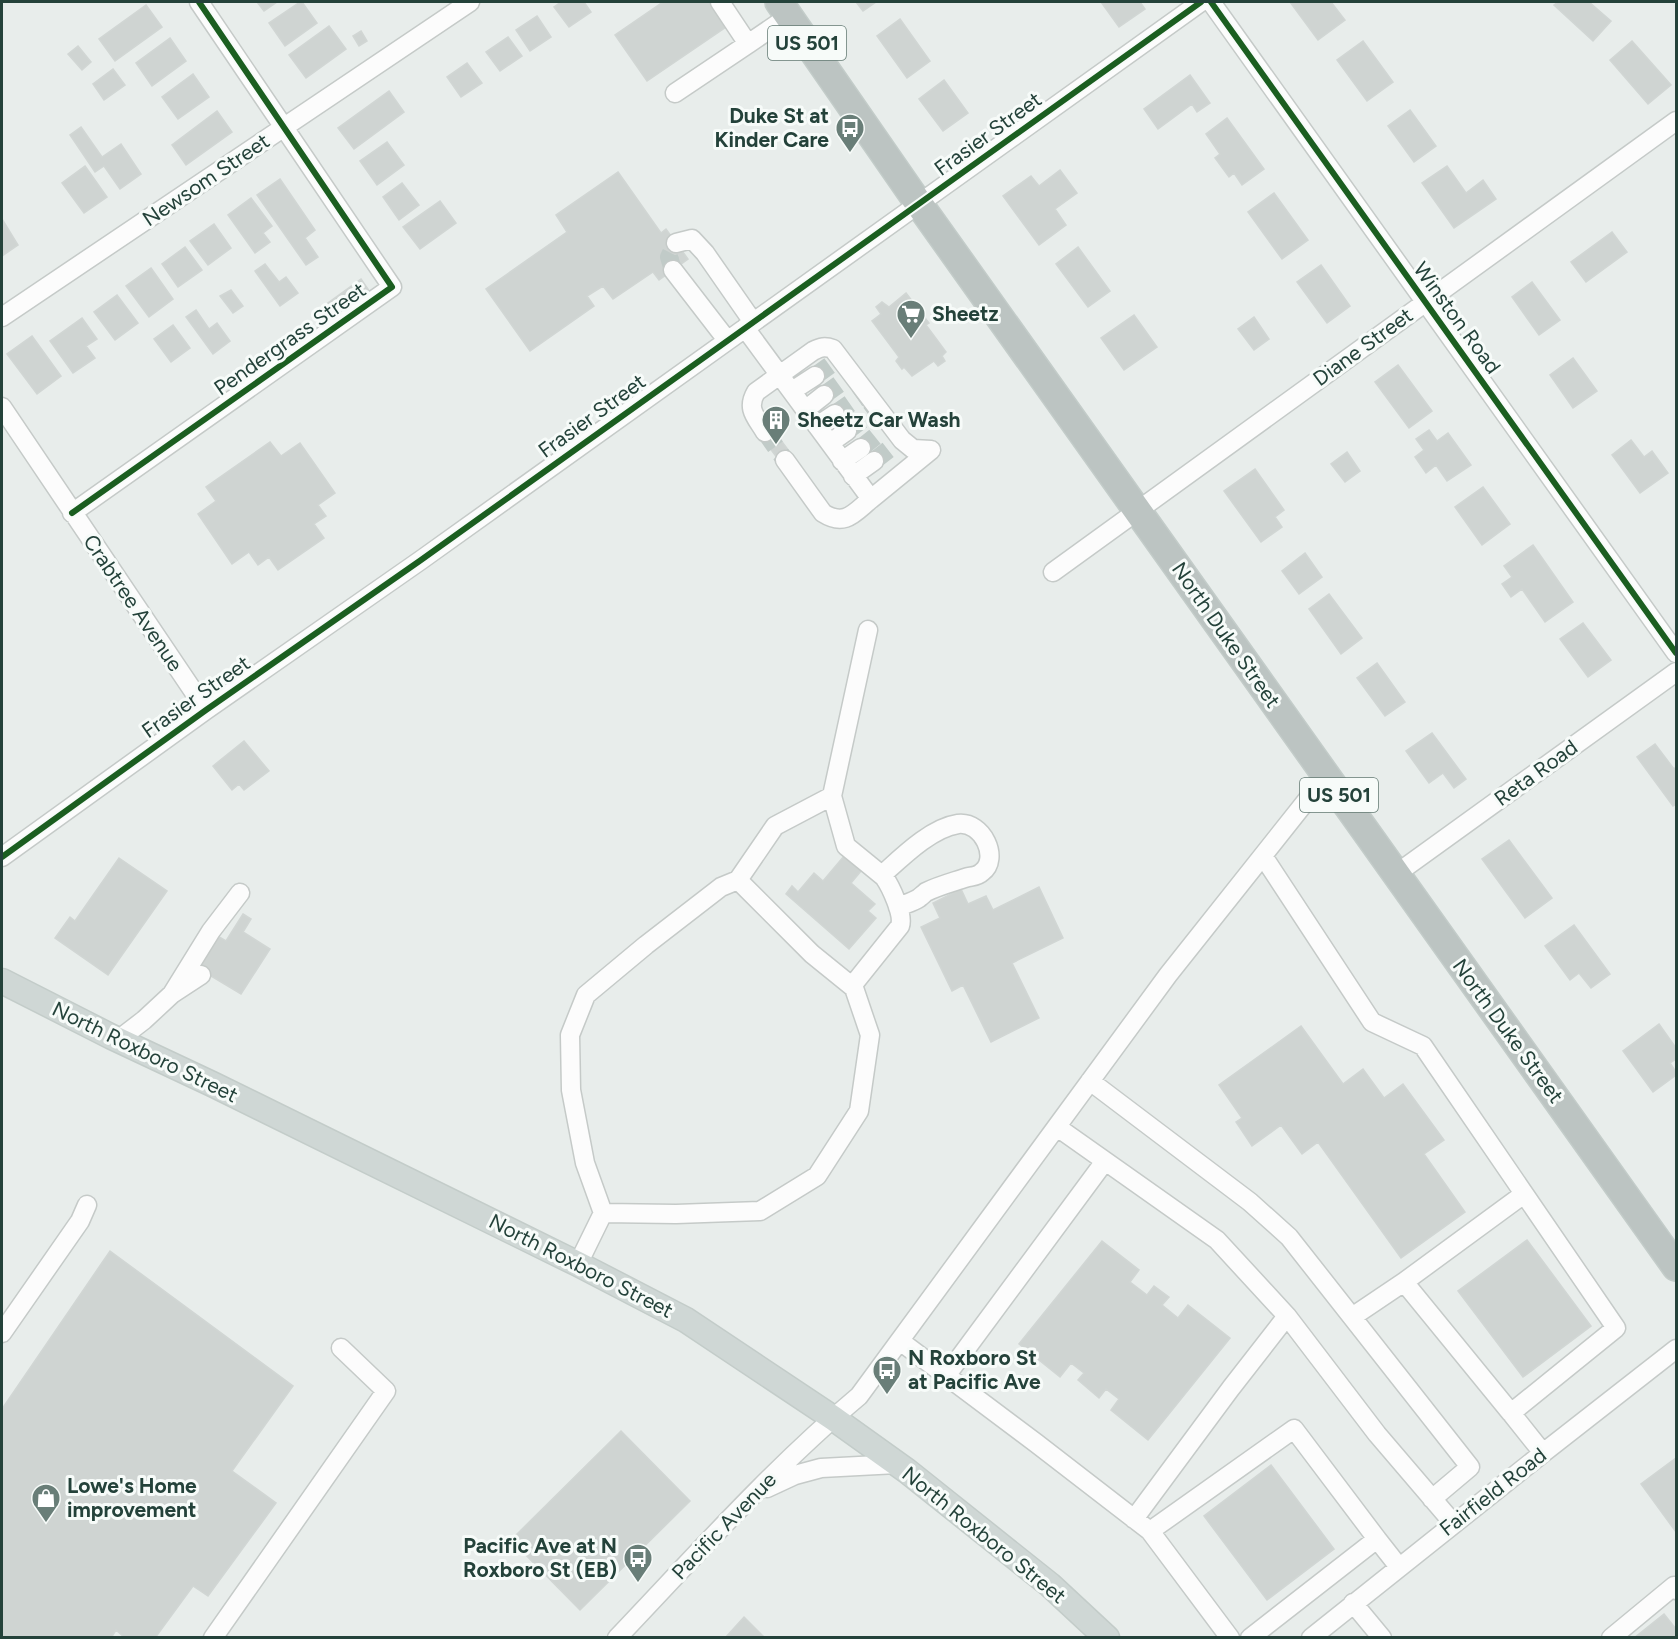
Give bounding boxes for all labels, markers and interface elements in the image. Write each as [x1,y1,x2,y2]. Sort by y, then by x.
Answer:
road number: US 501 [768,26,846,60]
street label: Frasier Street [929,86,1046,181]
place label: Duke St at Kinder Care [714,103,829,152]
bus stop icon: Duke St at Kinder Care [834,112,866,154]
street label: Newsom Street [137,128,274,231]
street label: Winston Road [1409,257,1506,378]
street label: Pendergrass Street [209,277,371,400]
supermarket icon: Sheetz [895,298,927,340]
place label: Sheetz [932,301,998,326]
street label: Diane Street [1308,302,1418,391]
street label: Frasier Street [533,368,650,463]
building icon: Sheetz Car Wash [760,404,792,446]
place label: Sheetz Car Wash [797,407,961,432]
street label: Crabtree Avenue [78,530,188,676]
street label: North Duke Street [1167,557,1286,712]
street label: Frasier Street [137,650,255,743]
street label: Reta Road [1489,734,1582,811]
road number: US 501 [1300,778,1378,812]
street label: North Duke Street [1448,954,1569,1108]
street label: North Roxboro Street [48,996,242,1107]
street label: North Roxboro Street [485,1208,678,1323]
place label: N Roxboro St at Pacific Ave [908,1345,1041,1394]
bus stop icon: N Roxboro St at Pacific Ave [871,1354,903,1396]
street label: Fairfield Road [1434,1442,1551,1541]
street label: North Roxboro Street [897,1461,1071,1608]
street label: Pacific Avenue [666,1467,781,1584]
place label: Lowe's Home improvement [67,1473,197,1522]
shop icon: Lowe's Home improvement [30,1482,62,1524]
place label: Pacific Ave at N Roxboro St (EB) [463,1533,617,1582]
bus stop icon: Pacific Ave at N Roxboro St (EB) [622,1542,654,1584]

